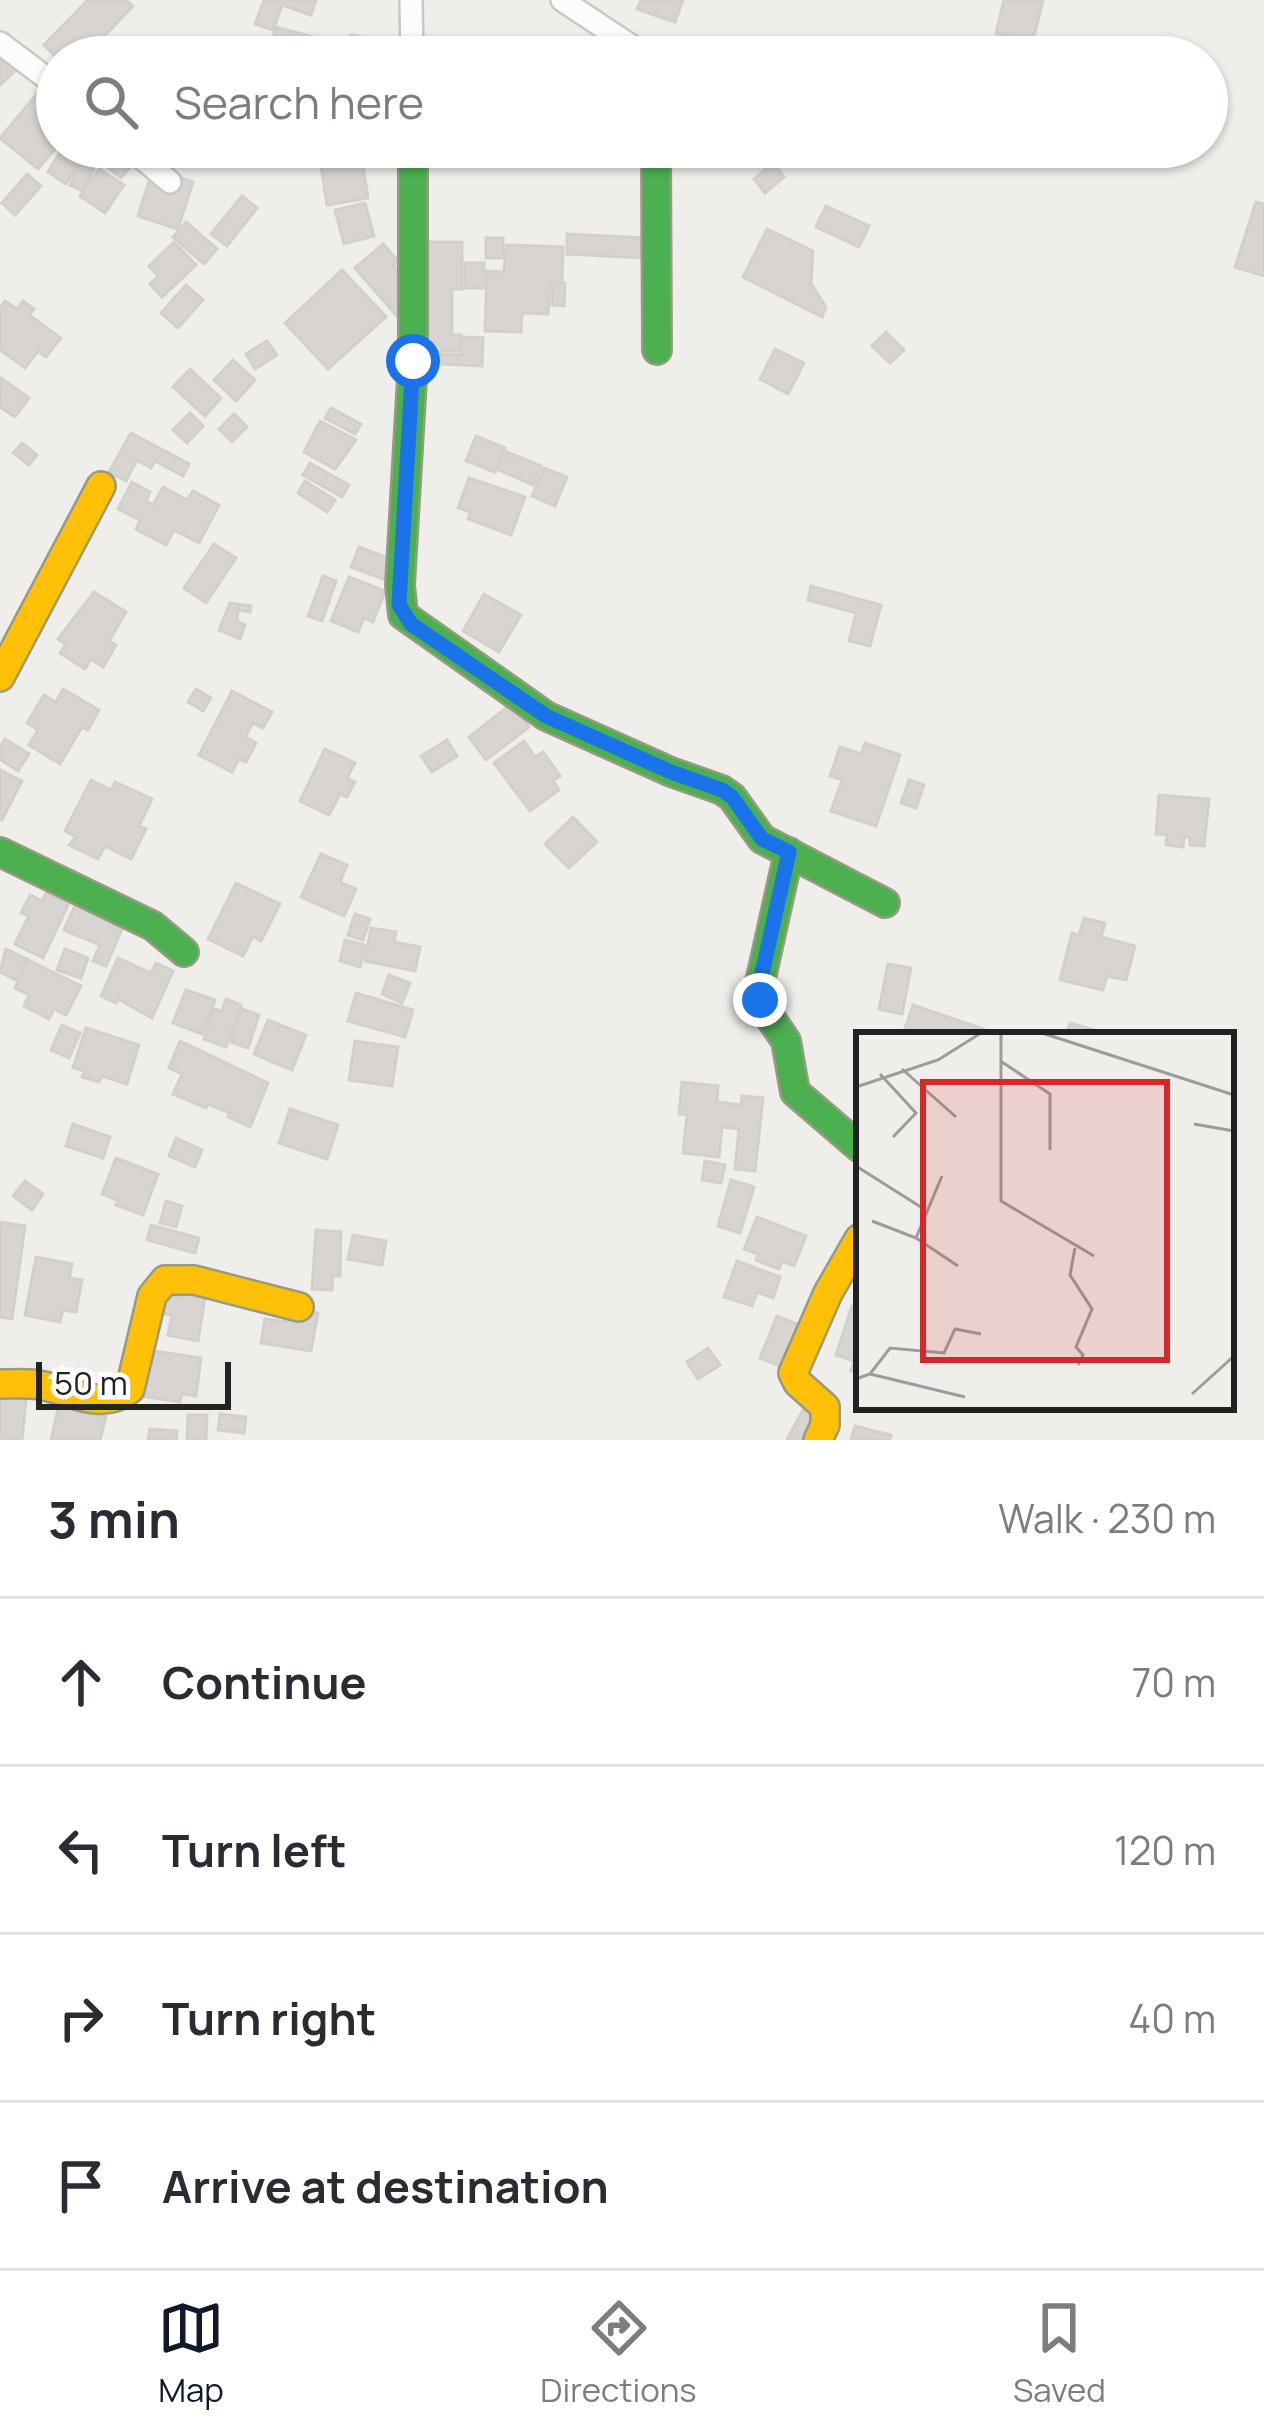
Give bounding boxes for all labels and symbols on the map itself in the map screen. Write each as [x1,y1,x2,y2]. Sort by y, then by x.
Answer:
route start [386,334,440,388]
route end [733,973,787,1027]
inset map [856,1032,1234,1410]
scale bar [36,1356,231,1409]

